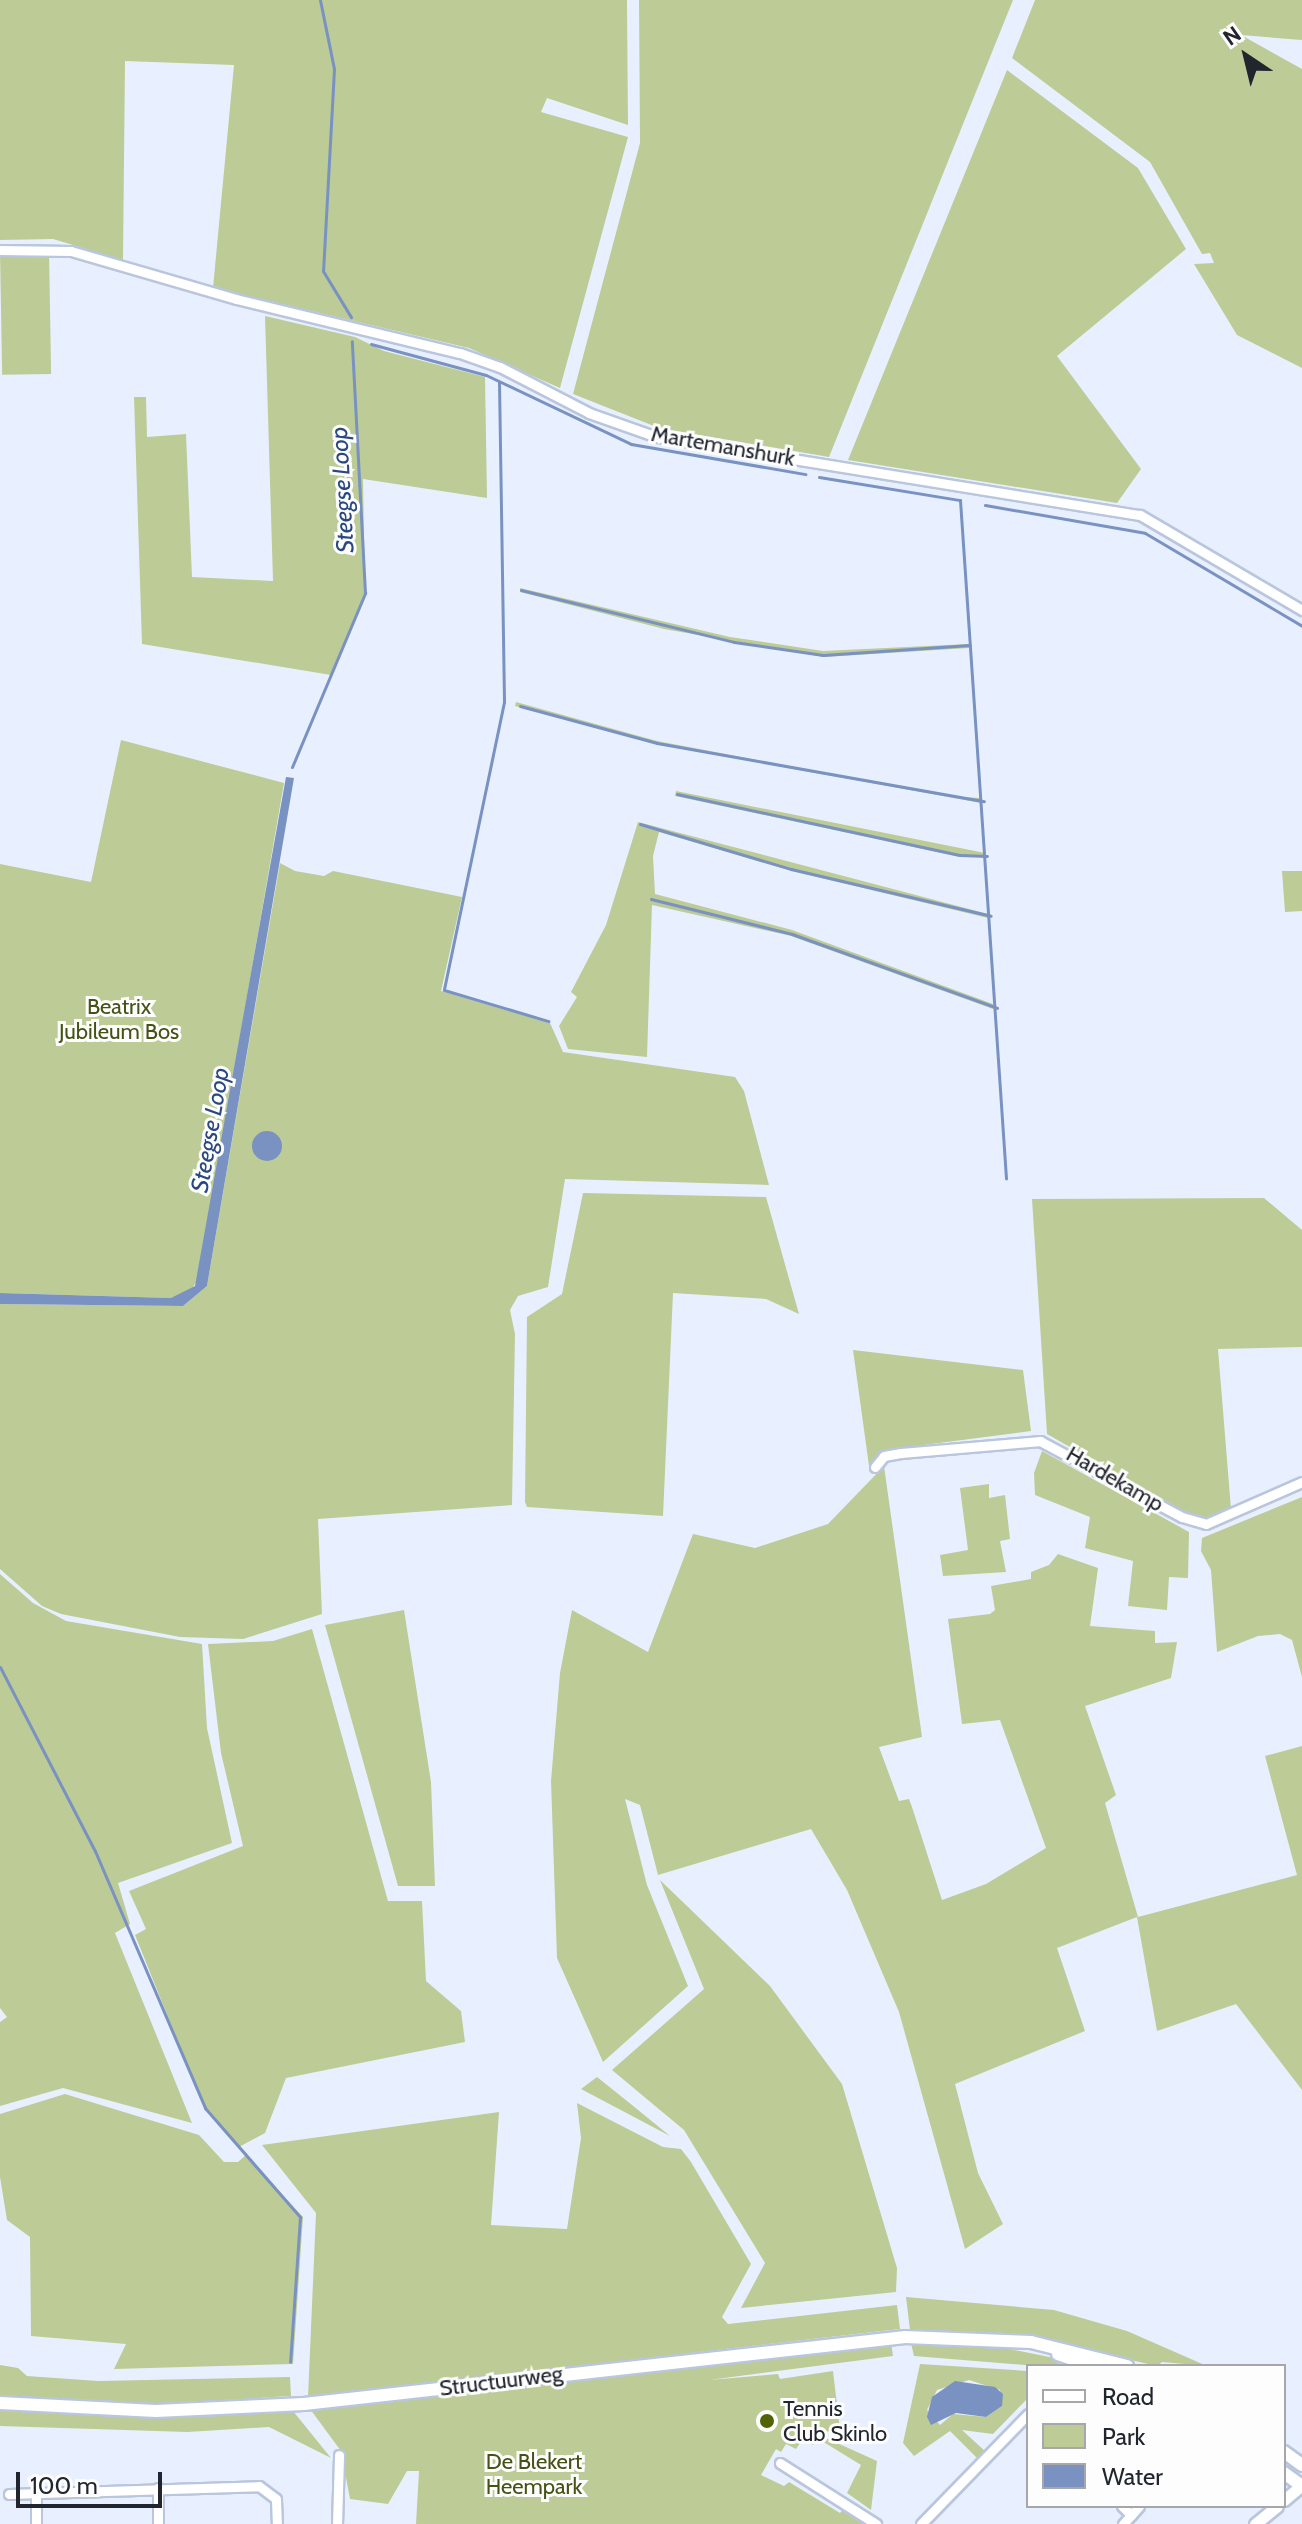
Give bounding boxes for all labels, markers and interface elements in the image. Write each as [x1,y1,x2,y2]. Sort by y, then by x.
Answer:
north arrow [1206,16,1286,96]
text: N [1218,20,1246,51]
street label: Martemanshurk [649,420,797,472]
water label: Steegse Loop [324,426,360,554]
park label: Beatrix Jubileum Bos [59,993,179,1044]
water label: Steegse Loop [185,1065,235,1195]
street label: Hardekamp [1062,1441,1168,1517]
street label: Structuurweg [438,2360,564,2402]
legend [1026,2364,1286,2508]
text: Road [1102,2382,1154,2411]
place label: Tennis Club Skinlo [783,2395,887,2446]
marker: Tennis Club Skinlo [758,2412,776,2430]
text: Park [1102,2422,1145,2451]
park label: De Blekert Heempark [486,2448,582,2500]
scale bar [20,2456,166,2506]
text: Water [1102,2462,1163,2491]
text: 100 m [30,2471,98,2500]

